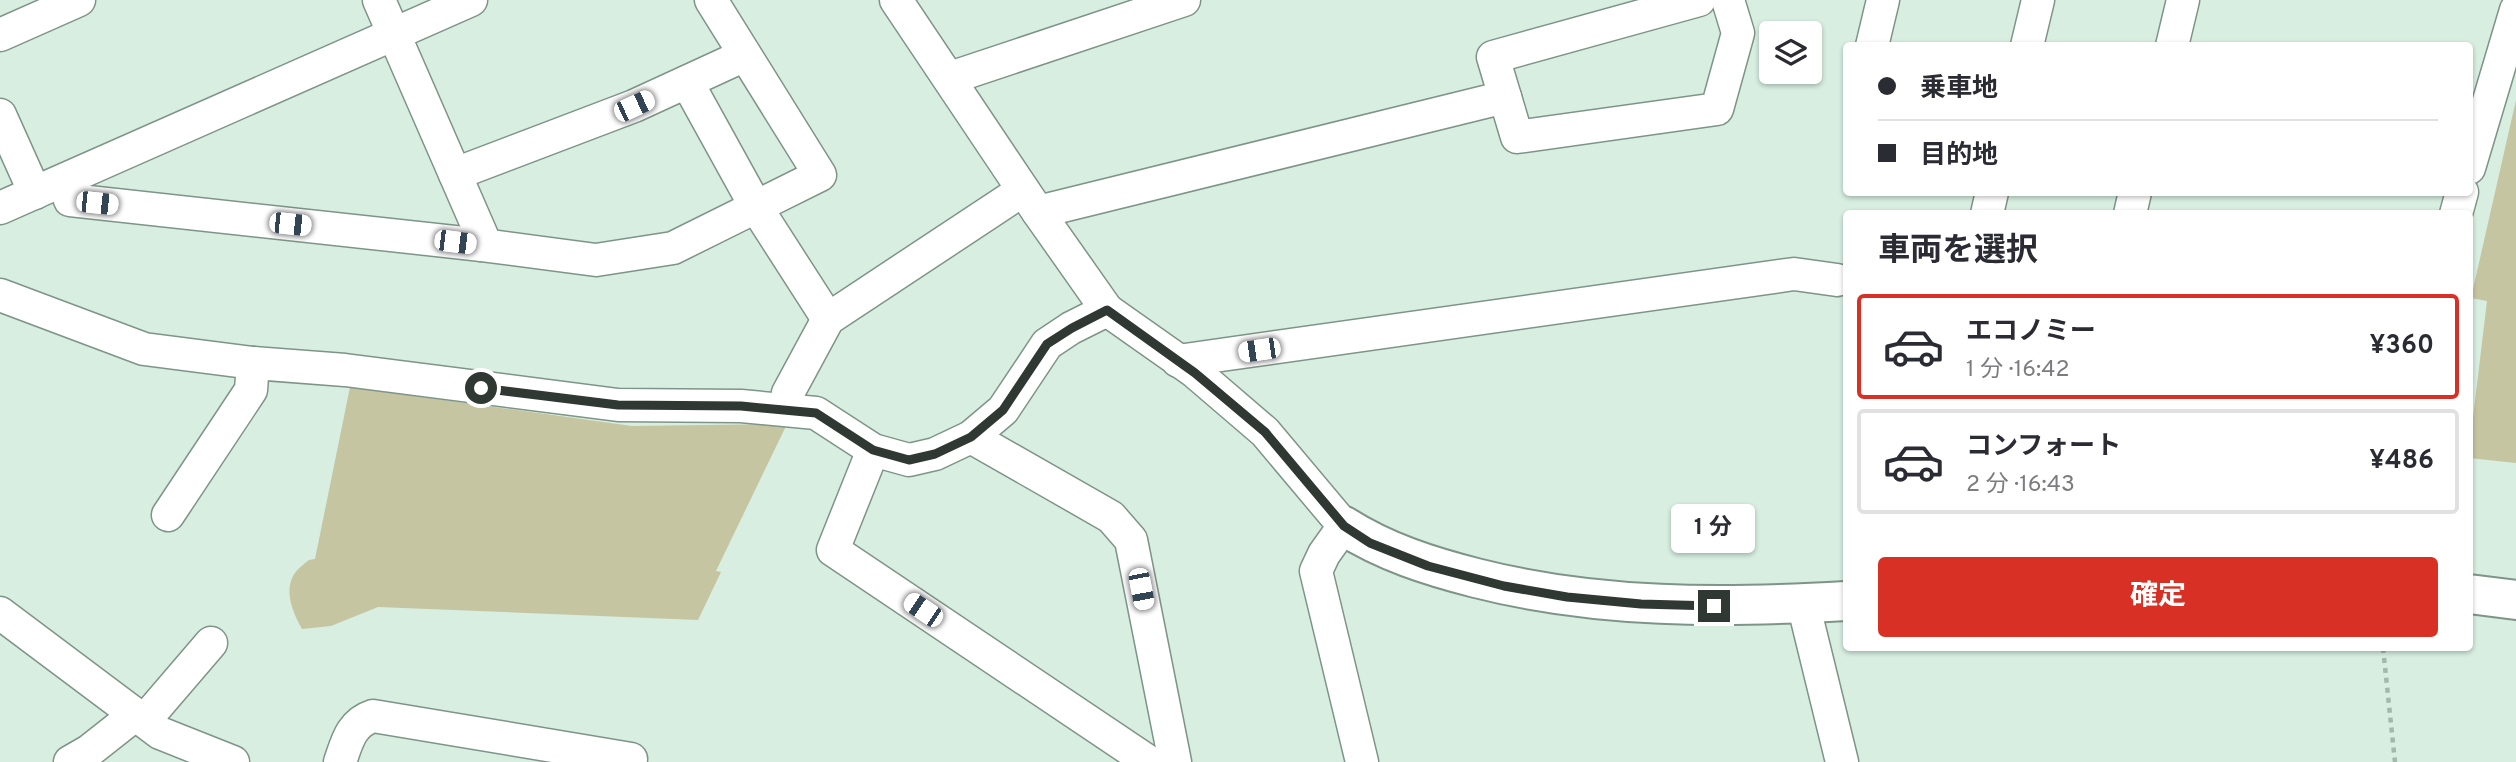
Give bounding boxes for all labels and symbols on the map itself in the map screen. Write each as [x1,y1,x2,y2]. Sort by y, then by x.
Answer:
car [611,88,658,124]
car [76,190,119,216]
car [269,211,312,237]
car [433,229,478,255]
car [1237,337,1282,363]
route start [465,372,497,404]
callout: 1 分 [1672,504,1756,554]
car [1127,566,1156,612]
car [900,590,947,630]
route end [1698,590,1730,622]

